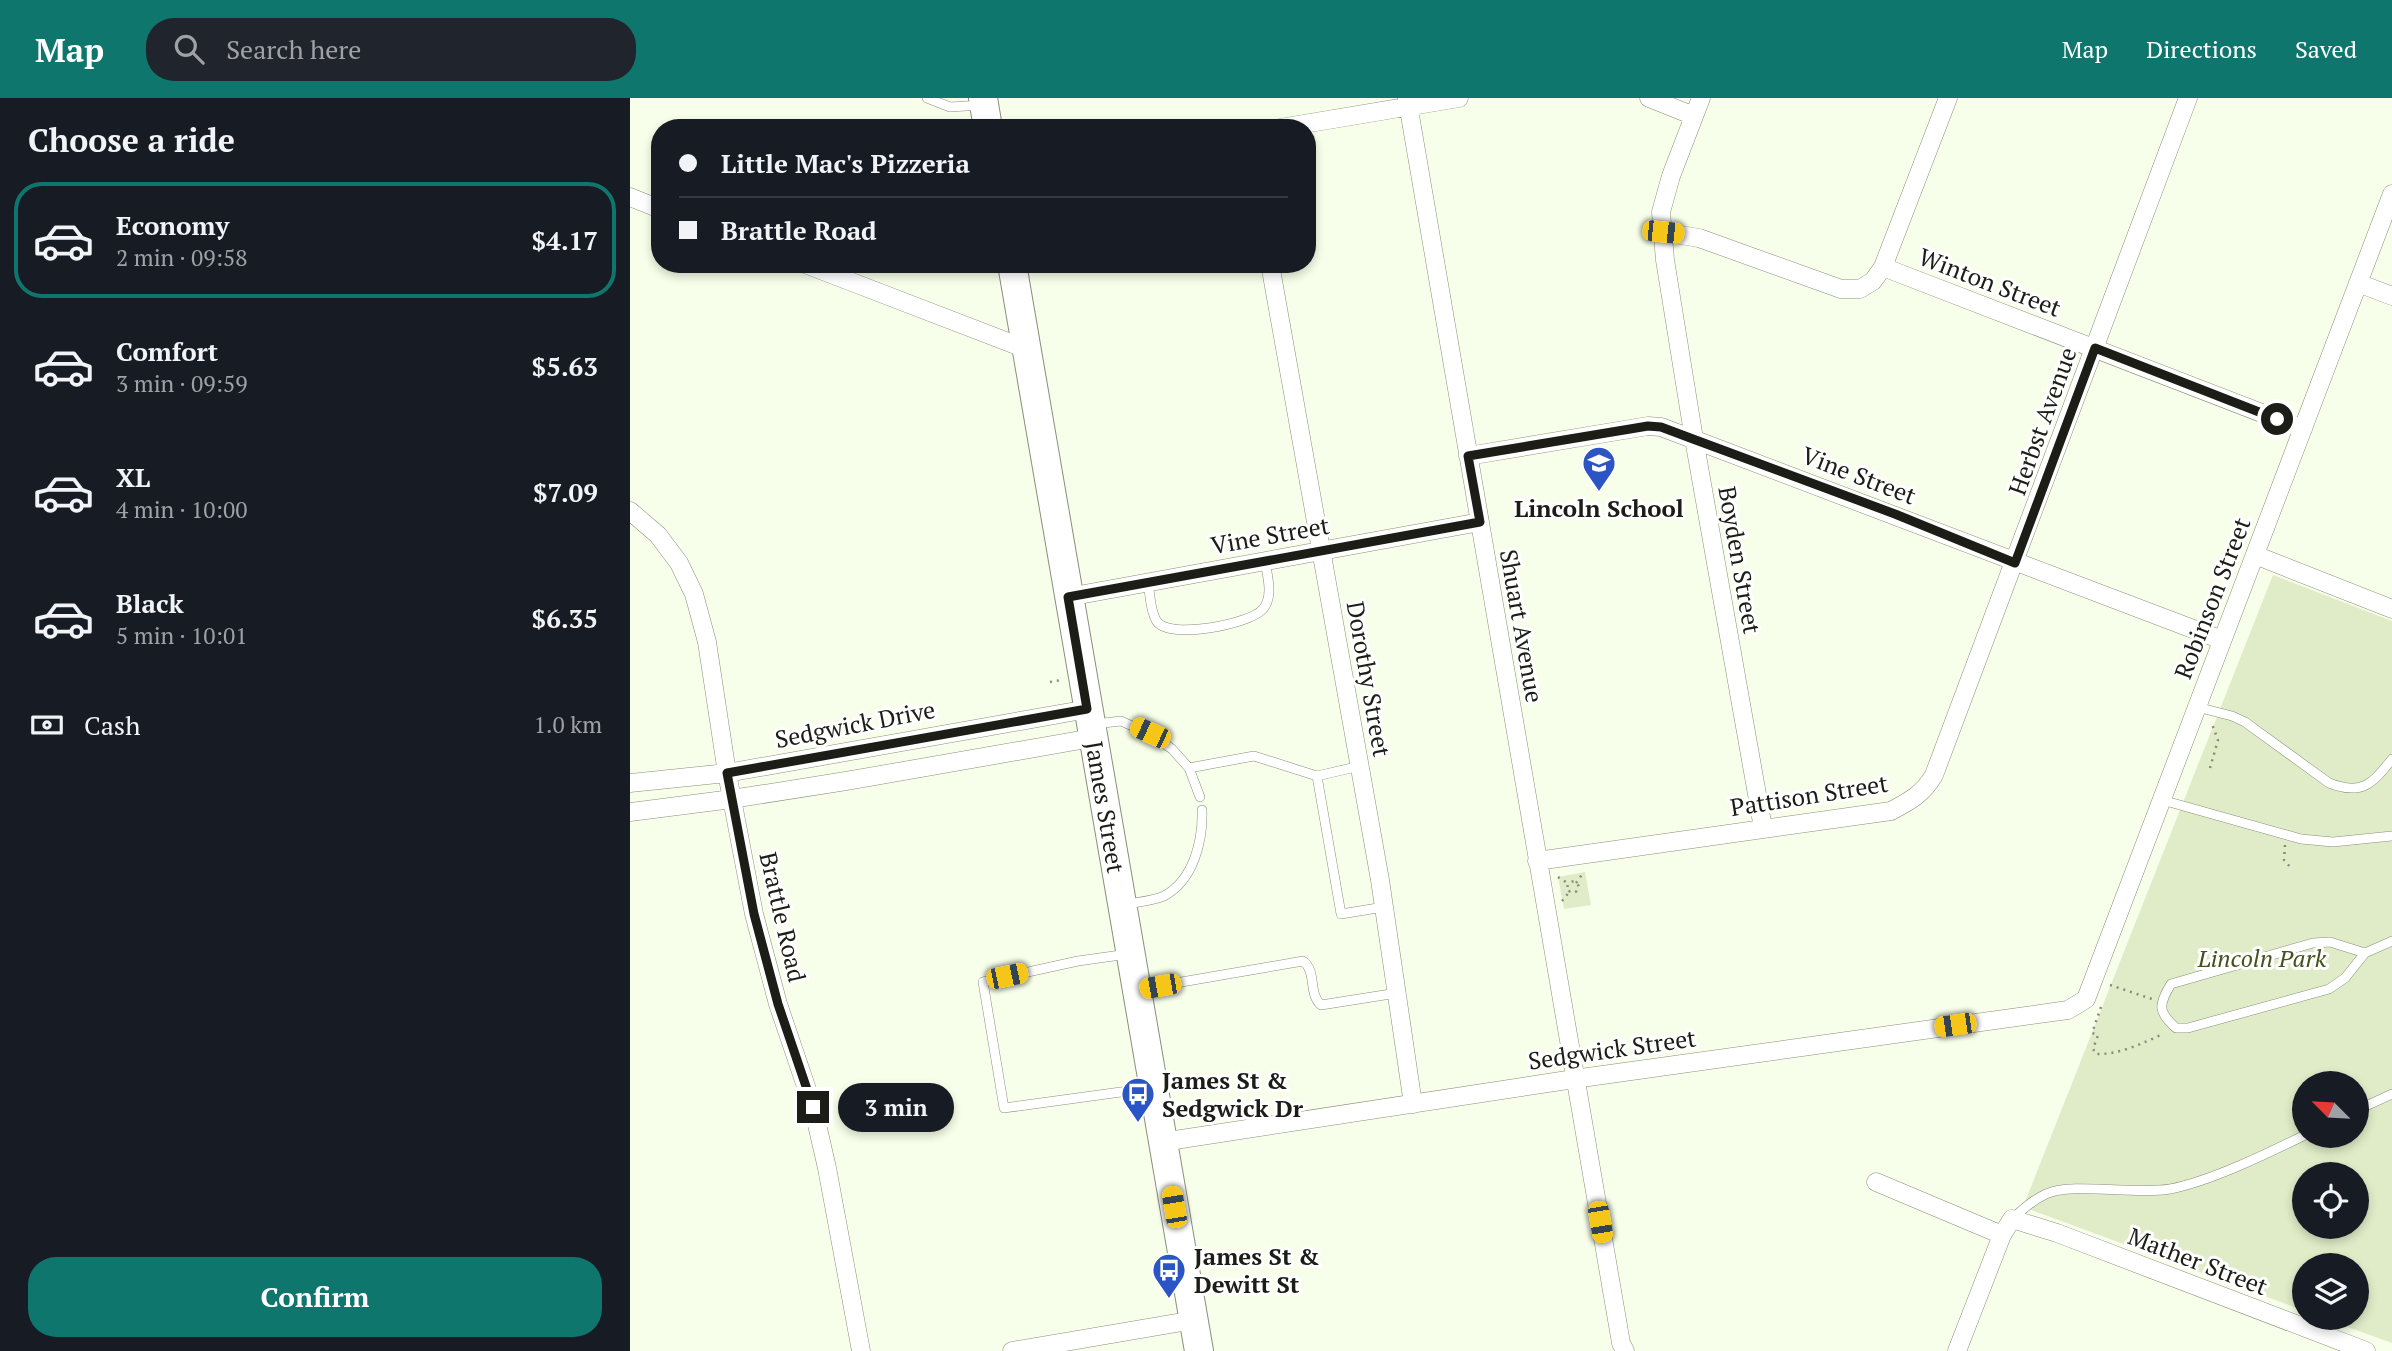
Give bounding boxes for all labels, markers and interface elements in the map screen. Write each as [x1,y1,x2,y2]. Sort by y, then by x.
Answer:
search box [146,18,636,81]
text: Map [35,28,104,71]
icon: search [170,30,208,68]
text: Search here [226,32,361,66]
text: Map [2062,33,2108,65]
text: Directions [2146,33,2257,65]
text: Saved [2295,33,2357,65]
text: Choose a ride [28,119,235,161]
text: Little Mac's Pizzeria [721,146,970,180]
text: Economy [116,208,229,242]
icon: car [32,209,95,272]
text: Brattle Road [721,213,877,247]
car [1642,219,1685,245]
text: $4.17 [532,223,598,257]
street label: Winton Street [1914,240,2066,324]
text: 2 min · 09:58 [116,242,248,273]
text: Comfort [116,334,218,368]
icon: car [32,335,95,398]
street label: Herbst Avenue [2000,343,2084,499]
text: $5.63 [532,349,598,383]
text: 3 min · 09:59 [116,368,248,399]
route start [2261,403,2293,435]
street label: Vine Street [1797,439,1921,511]
school or university icon: Lincoln School [1580,444,1618,493]
text: XL [116,460,150,494]
icon: car [32,461,95,524]
text: $7.09 [533,475,598,509]
street label: Boyden Street [1711,484,1769,636]
place label: Lincoln School [1514,492,1684,524]
text: 4 min · 10:00 [116,494,248,525]
street label: Vine Street [1208,509,1332,561]
street label: Robinson Street [2167,513,2258,683]
street label: Shuart Avenue [1493,547,1551,705]
text: Black [116,586,184,620]
icon: car [32,587,95,650]
street label: Dorothy Street [1340,599,1398,759]
text: $6.35 [532,601,598,635]
text: 5 min · 10:01 [116,620,248,651]
street label: Sedgwick Drive [772,693,938,755]
icon: cash [28,706,66,744]
text: Cash [84,708,140,742]
text: 1.0 km [534,709,602,740]
car [1127,715,1174,751]
street label: James Street [1078,739,1133,876]
street label: Pattison Street [1728,767,1890,823]
street label: Brattle Road [753,849,813,985]
park label: Lincoln Park [2197,942,2327,974]
car [985,961,1030,991]
car [1138,972,1183,1000]
car [1933,1012,1978,1038]
street label: Sedgwick Street [1526,1021,1698,1077]
place label: James St & Sedgwick Dr [1162,1064,1304,1124]
north arrow [2292,1071,2370,1148]
map controls [2292,1071,2369,1330]
bus stop icon: James St & Sedgwick Dr [1119,1075,1157,1124]
callout: 3 min [838,1082,953,1132]
route end [797,1091,829,1123]
text: 3 min [865,1092,927,1123]
button: locate [2292,1162,2369,1239]
car [1161,1184,1188,1230]
car [1587,1199,1614,1245]
street label: Mather Street [2124,1220,2272,1302]
place label: James St & Dewitt St [1194,1240,1319,1300]
bus stop icon: James St & Dewitt St [1150,1251,1188,1300]
button: layers [2292,1253,2369,1330]
button: Confirm [28,1257,602,1337]

